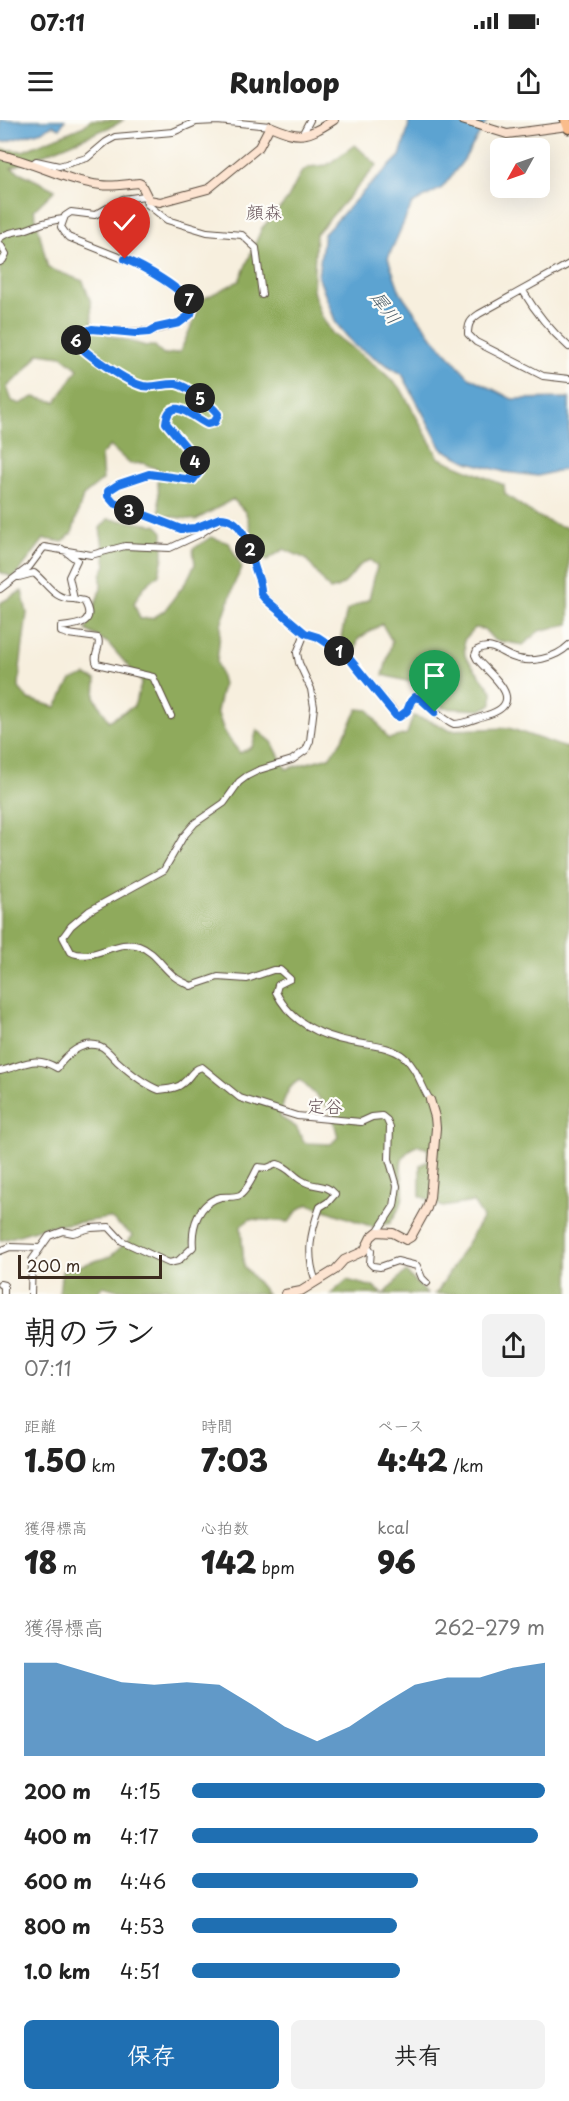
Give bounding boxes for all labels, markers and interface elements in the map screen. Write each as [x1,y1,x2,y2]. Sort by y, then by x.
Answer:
text: 07:11 [30,5,85,38]
text: Runloop [230,61,340,102]
icon: menu [24,65,57,98]
icon: share [512,65,545,98]
north arrow [490,138,550,198]
map controls [490,138,550,198]
pin [99,197,150,259]
district label: 顔森 [246,198,282,225]
icon: check [108,206,141,239]
pin: 7 [174,284,204,314]
water label: 犀川 [365,285,408,330]
text: 7 [184,287,194,311]
pin: 6 [61,325,91,355]
text: 6 [70,328,82,352]
pin: 5 [185,383,215,413]
text: 5 [195,386,205,410]
pin: 4 [180,446,210,476]
text: 4 [190,449,200,473]
pin: 3 [114,495,144,525]
text: 3 [124,498,134,522]
pin: 2 [235,534,265,564]
text: 2 [244,537,256,561]
pin: 1 [324,636,354,666]
text: 1 [335,639,343,663]
pin [409,650,460,712]
icon: arrive [418,659,451,692]
district label: 定谷 [307,1092,343,1119]
scale bar [18,1252,162,1280]
text: 200 m [27,1253,80,1277]
text: 朝のラン [24,1305,156,1355]
button: share [482,1314,545,1377]
text: 07:11 [24,1353,72,1383]
text: 距離 [24,1413,56,1437]
text: 時間 [201,1413,233,1437]
text: ペース [377,1413,424,1437]
text: 1.50 [24,1437,86,1482]
text: 7:03 [201,1437,268,1482]
text: 4:42 [377,1437,448,1482]
text: km [86,1453,116,1477]
text: /km [448,1453,484,1477]
text: 獲得標高 [24,1515,88,1539]
text: 心拍数 [201,1515,249,1539]
text: kcal [377,1515,409,1539]
text: 18 [24,1539,57,1584]
text: 142 [201,1539,256,1584]
text: 96 [377,1539,416,1584]
text: m [57,1555,77,1579]
text: bpm [256,1555,295,1579]
text: 獲得標高 [24,1612,104,1642]
text: 262–279 m [434,1612,545,1642]
text: 200 m [24,1776,91,1806]
text: 4:15 [120,1776,161,1806]
text: 400 m [24,1821,92,1851]
text: 4:17 [120,1821,159,1851]
text: 600 m [24,1866,92,1896]
text: 4:46 [120,1866,166,1896]
text: 800 m [24,1911,91,1941]
text: 4:53 [120,1911,165,1941]
text: 1.0 km [24,1956,91,1986]
text: 4:51 [120,1956,160,1986]
button: 保存 [24,2020,279,2089]
button: 共有 [291,2020,545,2089]

